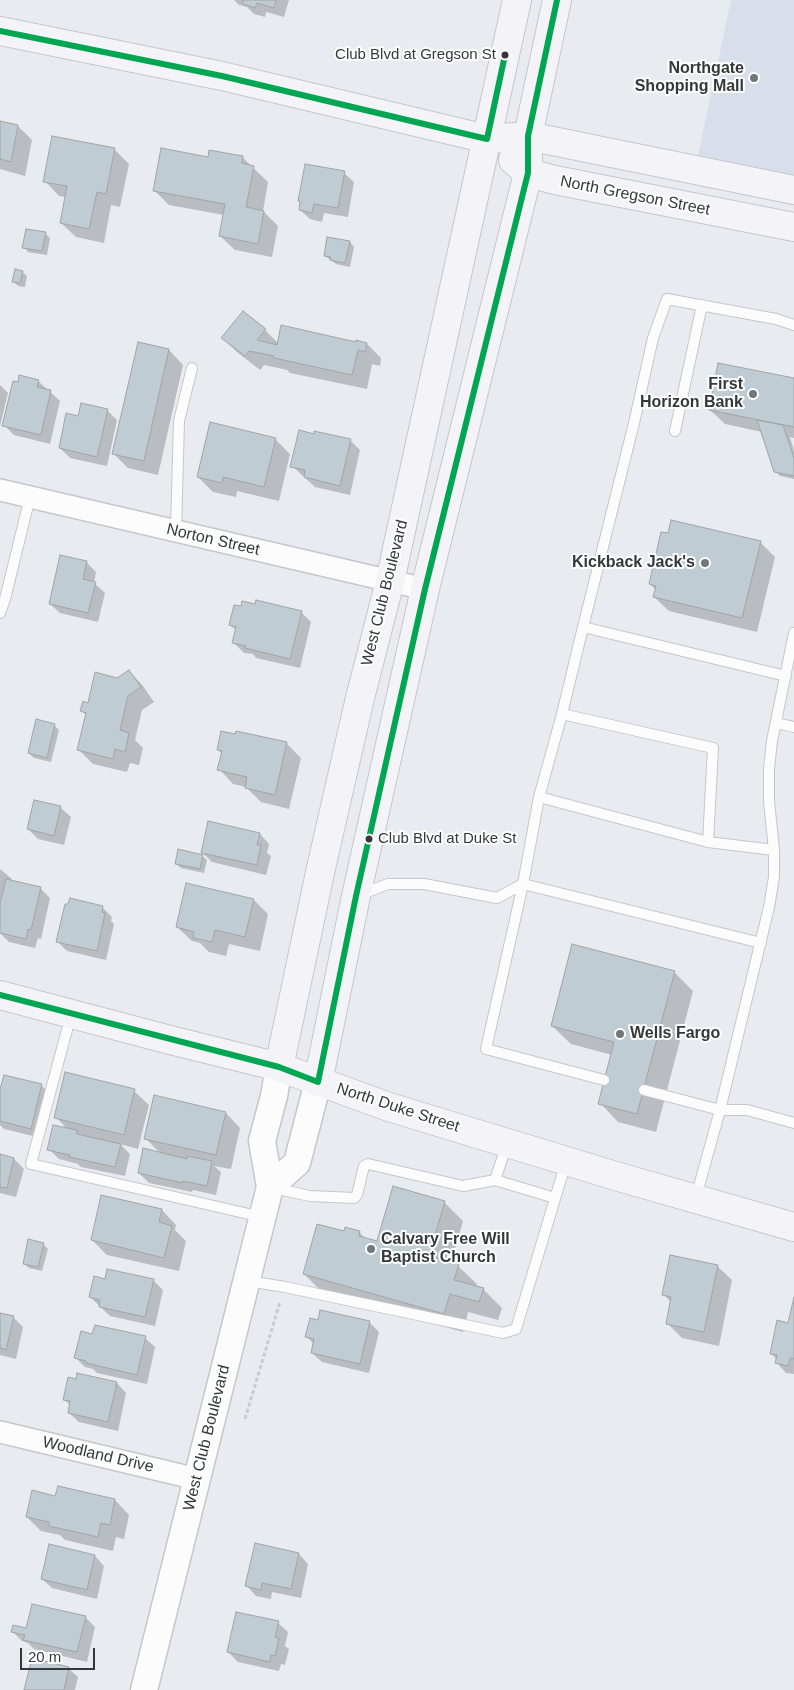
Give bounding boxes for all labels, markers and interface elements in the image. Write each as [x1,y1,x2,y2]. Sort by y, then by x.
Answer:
place label: Club Blvd at Gregson St [335,46,496,64]
marker: Club Blvd at Gregson St [500,50,510,60]
place label: Northgate Shopping Mall [635,59,744,97]
marker: Northgate Shopping Mall [748,72,760,84]
street label: North Gregson Street [559,172,711,220]
place label: First Horizon Bank [640,375,743,413]
marker: First Horizon Bank [747,388,759,400]
street label: West Club Boulevard [358,518,412,668]
street label: Norton Street [164,520,262,560]
place label: Kickback Jack's [572,553,695,573]
marker: Kickback Jack's [699,557,711,569]
place label: Club Blvd at Duke St [378,830,516,848]
marker: Club Blvd at Duke St [364,834,374,844]
place label: Wells Fargo [630,1024,720,1044]
marker: Wells Fargo [614,1028,626,1040]
street label: North Duke Street [334,1079,462,1137]
place label: Calvary Free Will Baptist Church [381,1230,510,1268]
marker: Calvary Free Will Baptist Church [365,1243,377,1255]
street label: West Club Boulevard [180,1363,234,1513]
street label: Woodland Drive [41,1433,155,1477]
scale bar [22,1638,98,1670]
text: 20 m [28,1648,61,1665]

